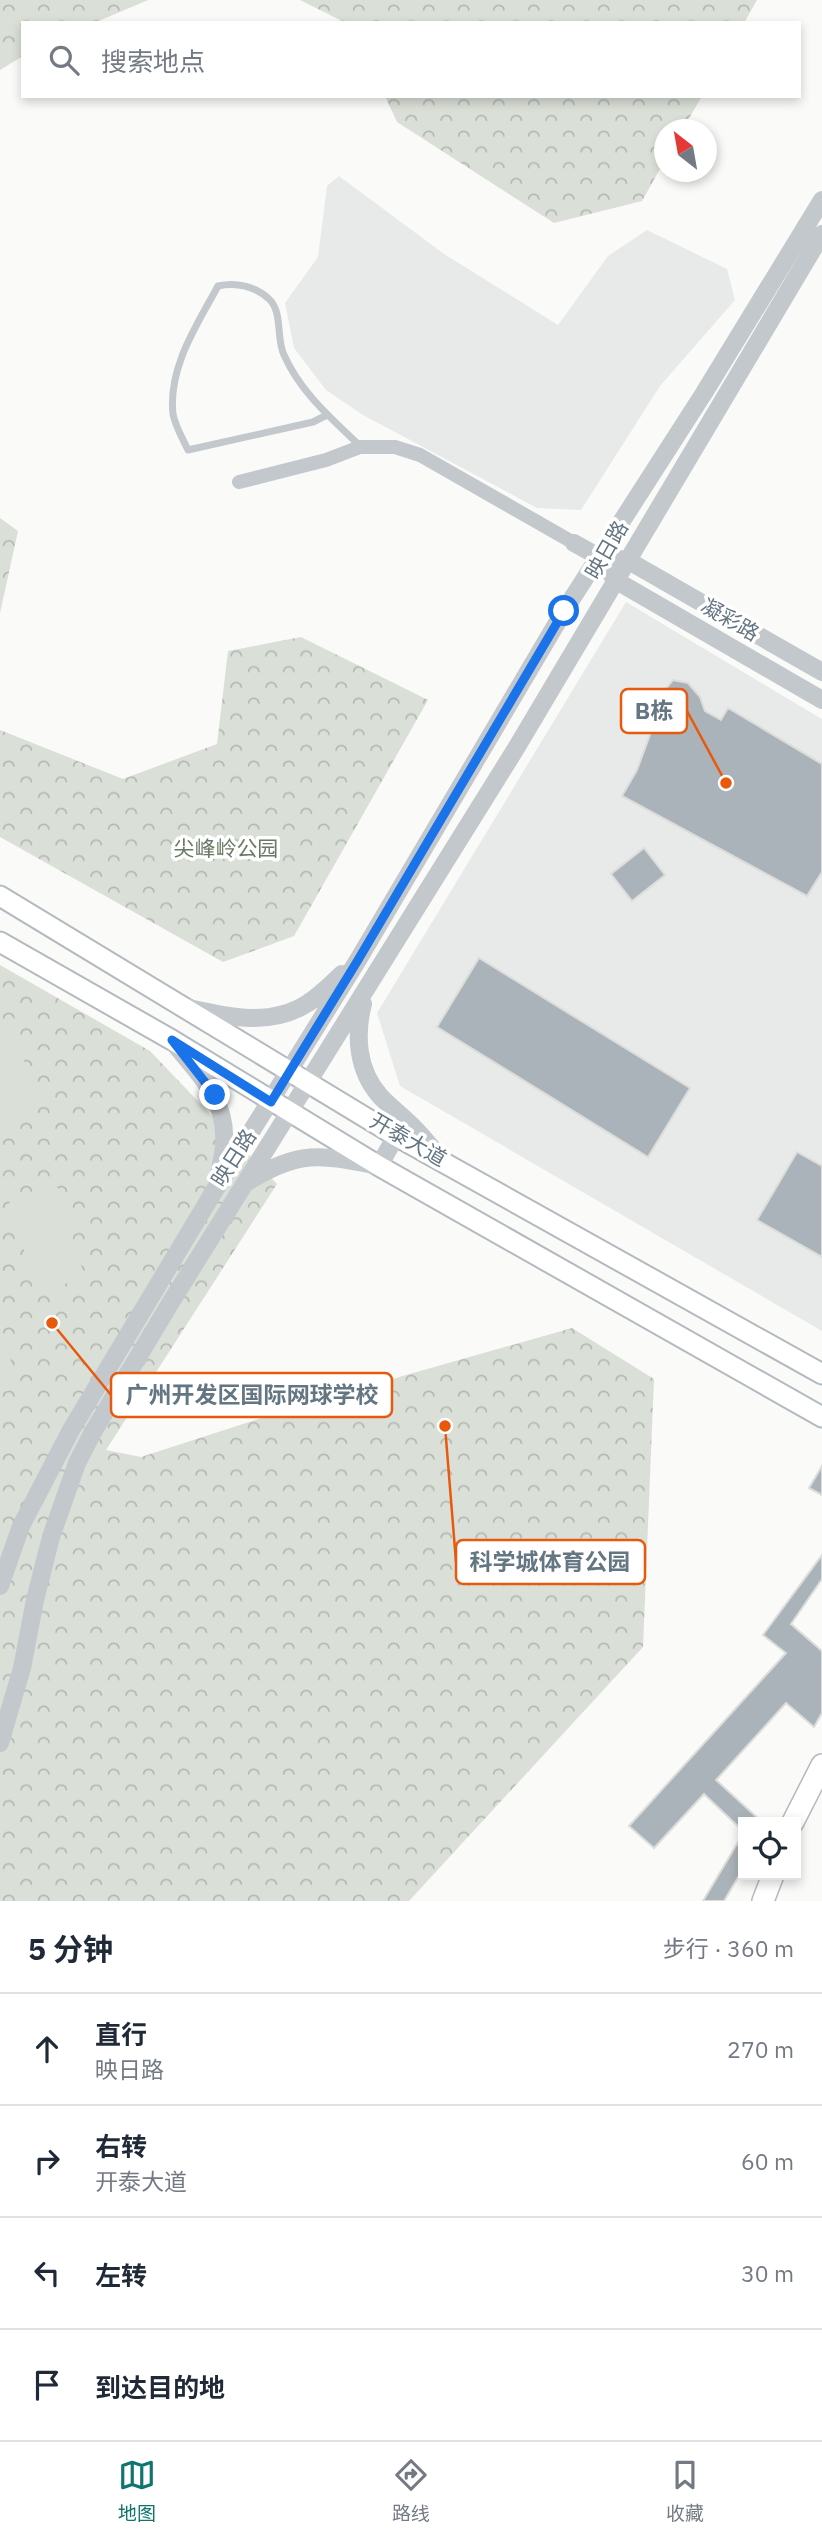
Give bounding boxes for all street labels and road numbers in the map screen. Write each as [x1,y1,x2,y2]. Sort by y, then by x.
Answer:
street label: 映日路 [578,515,634,584]
street label: 凝彩路 [696,591,765,647]
street label: 开泰大道 [365,1106,452,1172]
street label: 映日路 [204,1123,262,1191]

